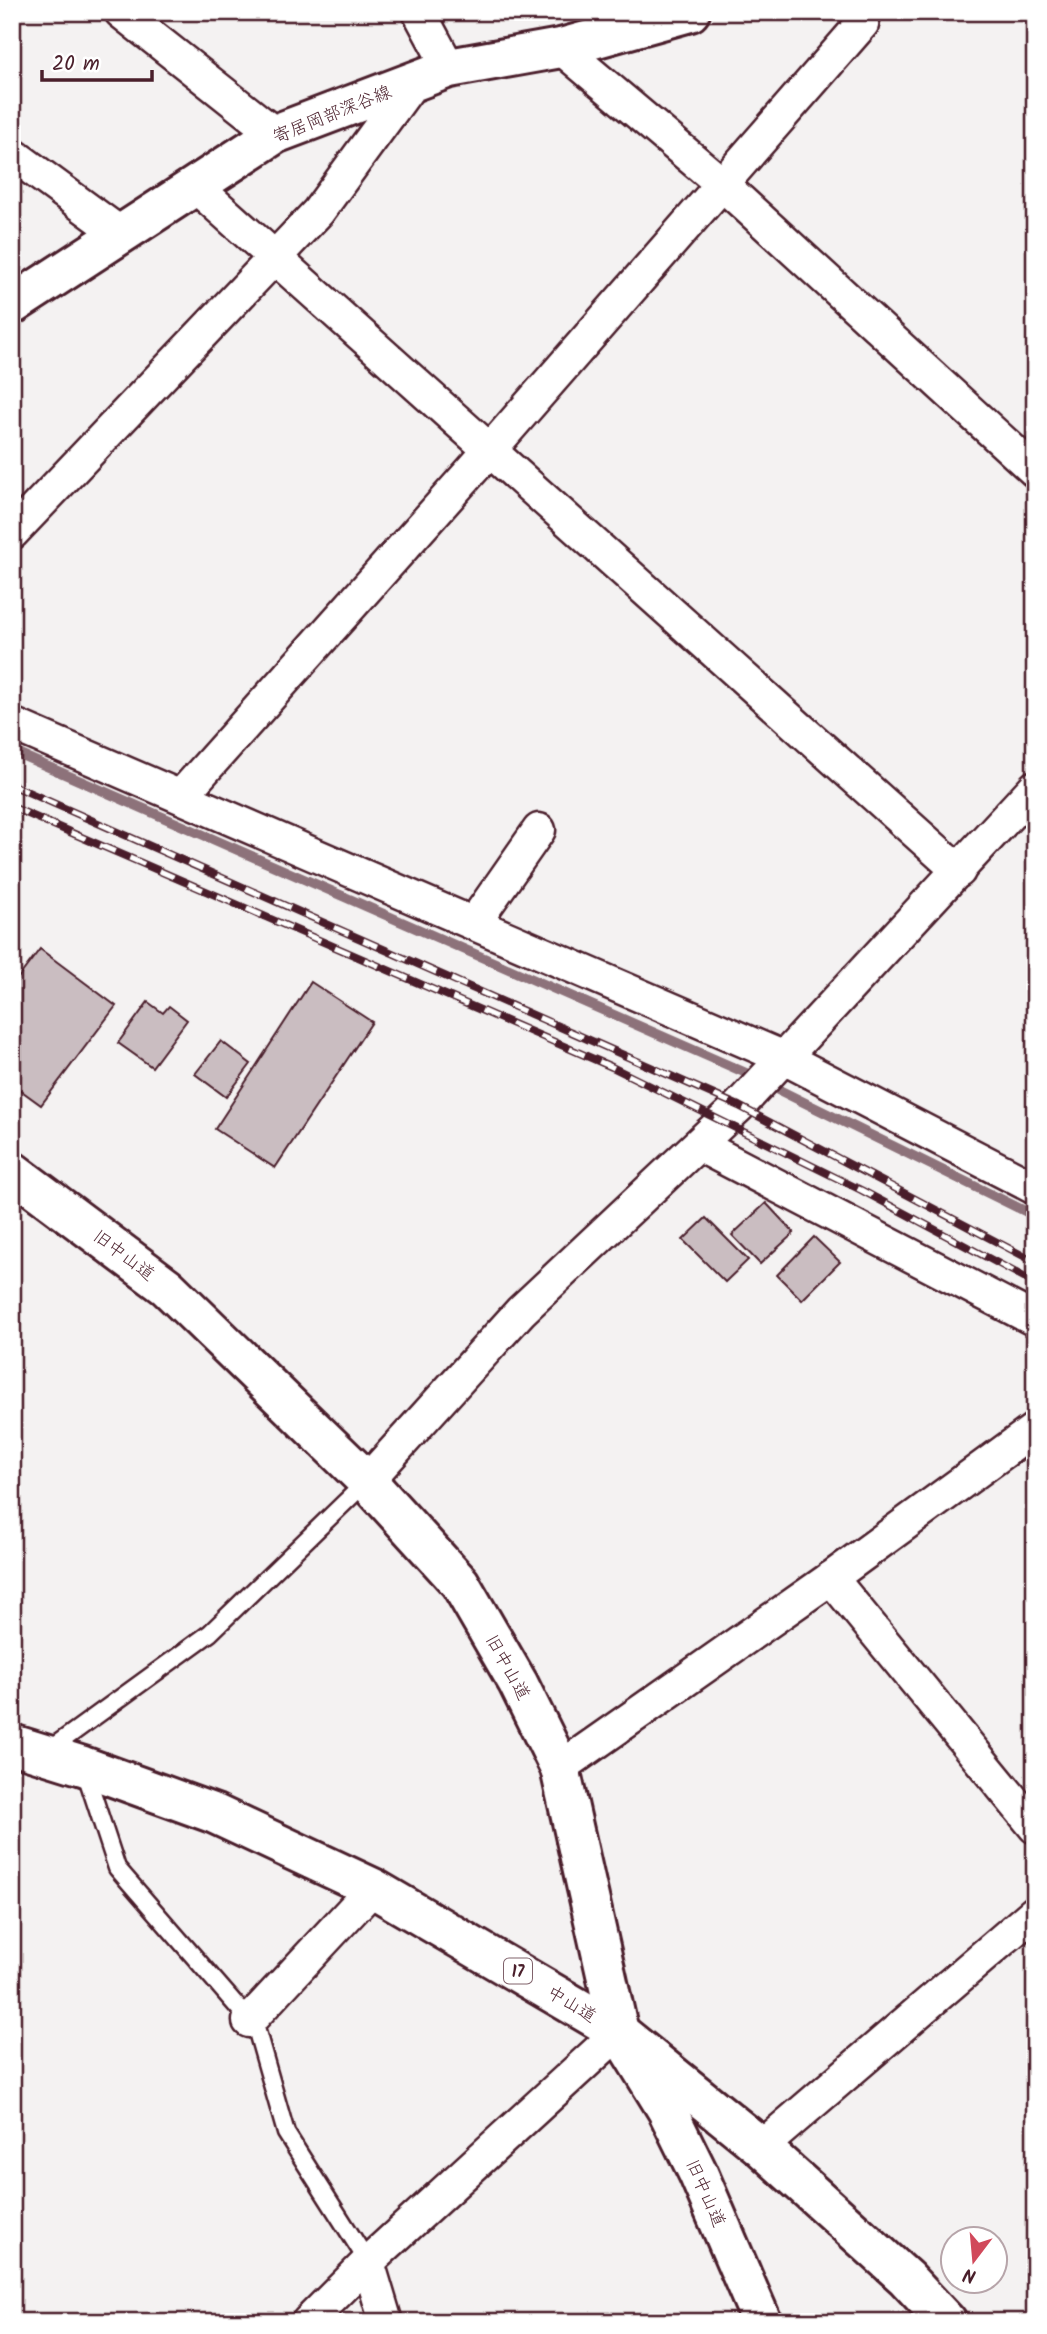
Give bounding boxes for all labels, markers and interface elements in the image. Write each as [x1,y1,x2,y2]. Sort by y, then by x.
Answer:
scale bar [42,38,152,82]
text: 20 m [52,48,100,81]
street label: 寄居岡部深谷線 [269,78,396,152]
street label: 旧中山道 [86,1223,161,1289]
street label: 旧中山道 [477,1629,537,1706]
road number: 17 [504,1958,532,1983]
street label: 中山道 [541,1979,602,2032]
street label: 旧中山道 [677,2155,733,2232]
north arrow [939,2226,1009,2296]
text: N [960,2258,980,2290]

